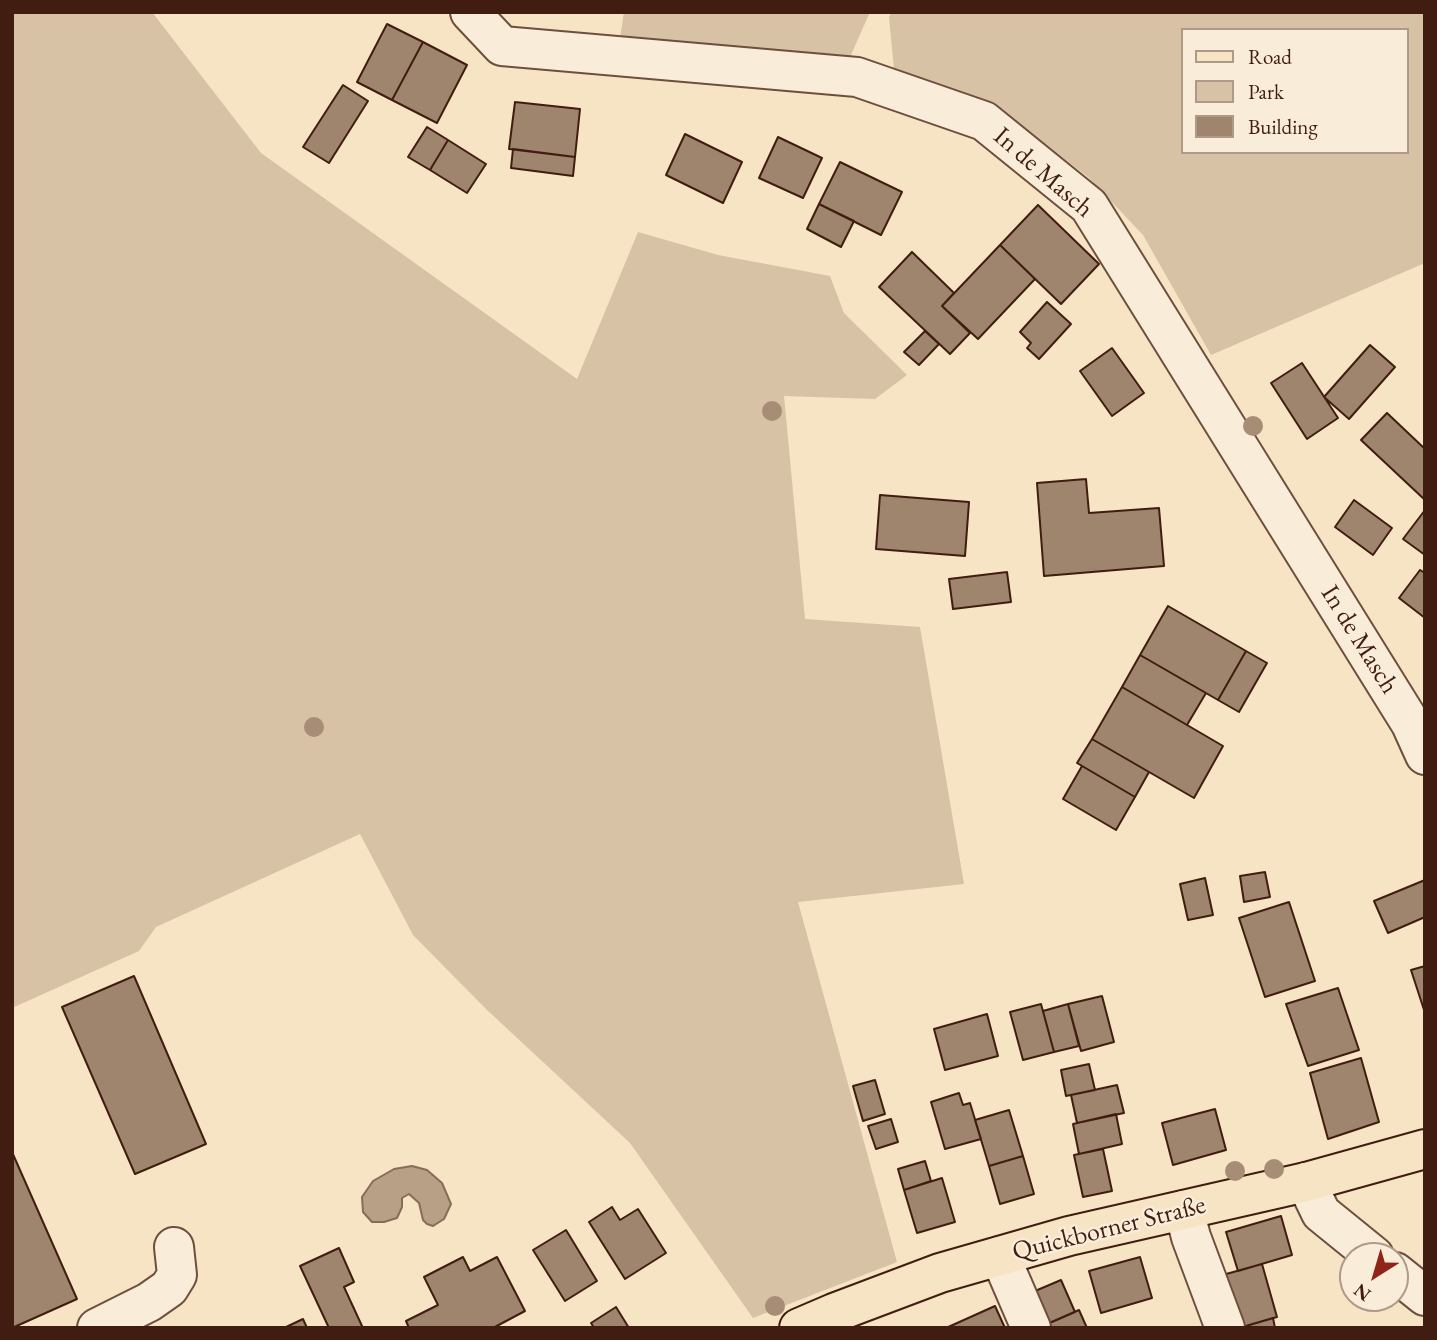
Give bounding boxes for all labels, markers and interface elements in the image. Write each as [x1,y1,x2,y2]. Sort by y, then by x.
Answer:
legend [1182,28,1409,154]
text: Road [1248,43,1292,70]
text: Park [1248,78,1284,105]
text: Building [1248,113,1318,140]
street label: In de Masch [987,121,1099,225]
street label: In de Masch [1313,580,1405,700]
street label: Quickborner Straße [1009,1190,1209,1268]
north arrow [1339,1242,1409,1312]
text: N [1349,1278,1376,1307]

